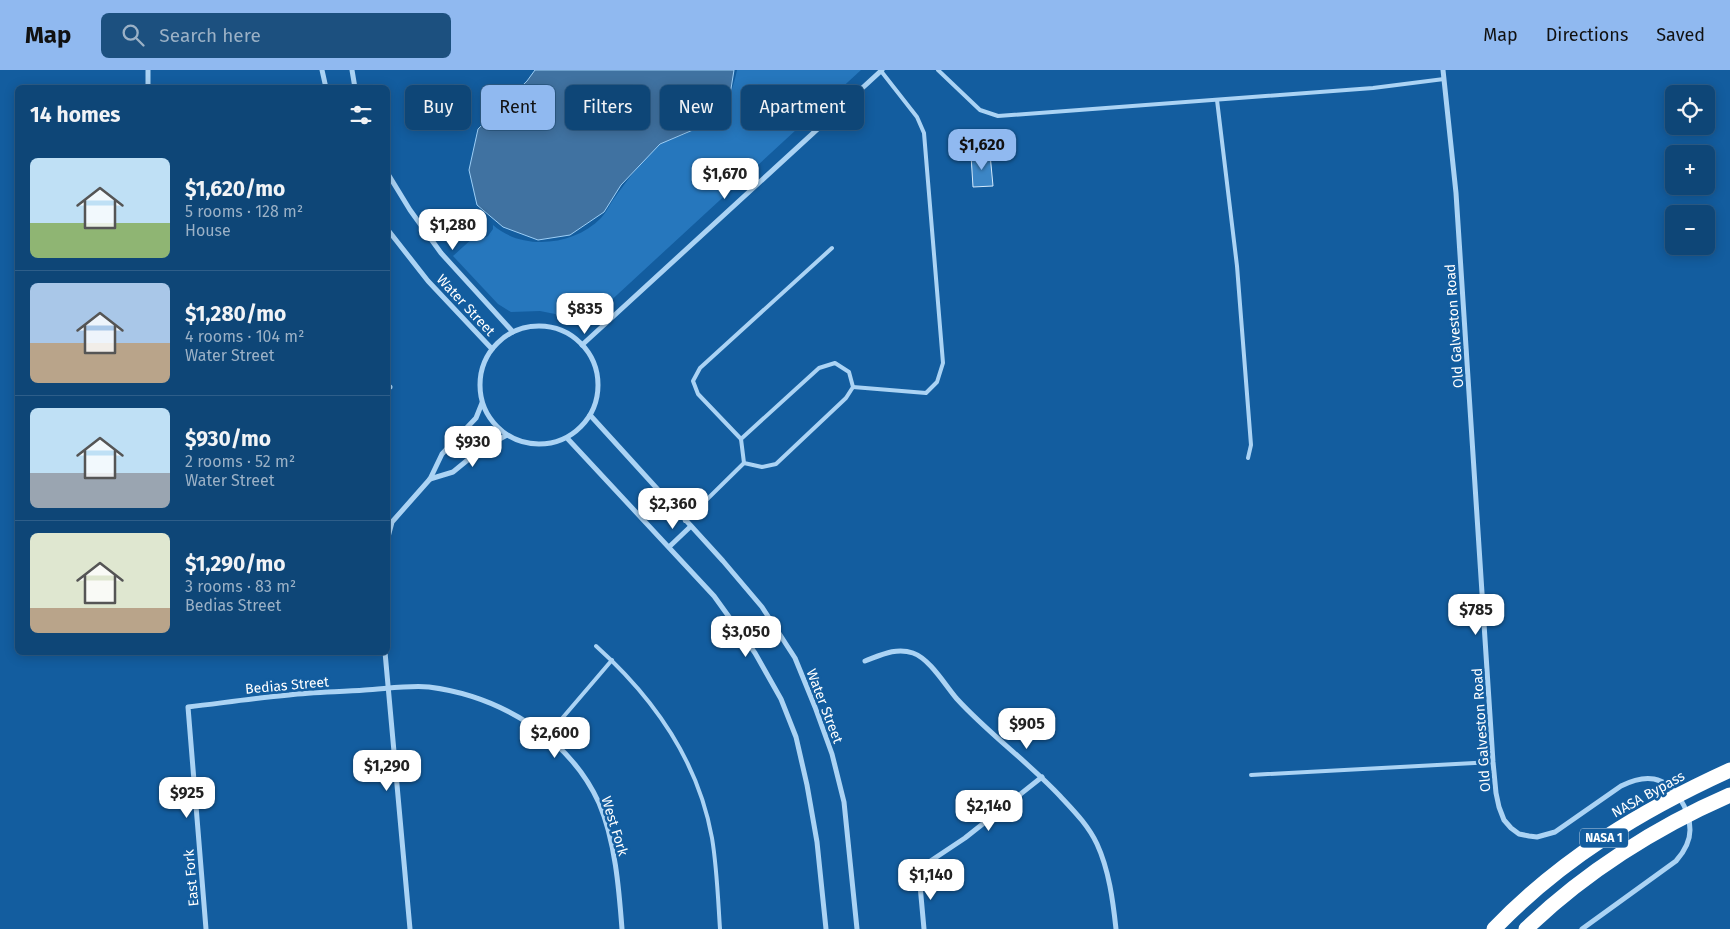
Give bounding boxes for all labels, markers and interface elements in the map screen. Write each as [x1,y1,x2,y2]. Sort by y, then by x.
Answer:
search box [101,13,451,58]
text: Map [25,21,71,49]
icon: search [119,21,147,49]
text: Search here [159,24,261,47]
text: Map [1483,24,1518,46]
text: Directions [1546,24,1628,46]
text: Saved [1656,24,1705,46]
chip: Buy [405,85,471,130]
chip: Rent [481,85,555,130]
chip: Filters [565,85,650,130]
chip: New [660,85,731,130]
chip: Apartment [741,85,864,130]
map controls [1665,85,1715,255]
button: locate [1665,85,1715,135]
icon: filters [347,101,375,129]
text: 14 homes [30,102,120,128]
pin: $1,620 [941,128,1023,171]
text: $1,620 [959,135,1005,154]
button: + [1665,145,1715,195]
pin: $1,670 [684,158,766,200]
text: $1,670 [703,164,747,183]
text: $1,620/mo [185,176,285,202]
icon: home [70,178,130,238]
text: 5 rooms · 128 m² [185,202,303,221]
button: − [1665,205,1715,255]
pin: $1,280 [412,208,494,251]
text: $1,280 [430,215,476,234]
text: House [185,221,231,240]
street label: Old Galveston Road [1442,263,1467,389]
street label: Water Street [433,271,499,340]
pin: $835 [555,292,615,335]
text: $835 [568,299,602,318]
text: $1,280/mo [185,301,286,327]
icon: home [70,303,130,363]
text: 4 rooms · 104 m² [185,327,304,346]
text: Water Street [185,346,275,365]
text: $930/mo [185,426,271,452]
pin: $930 [443,426,503,468]
icon: home [70,428,130,488]
text: $930 [456,432,490,451]
text: 2 rooms · 52 m² [185,452,295,471]
text: Water Street [185,471,275,490]
pin: $2,360 [632,488,714,530]
text: $2,360 [649,494,697,513]
text: $1,290/mo [185,551,286,577]
icon: home [70,553,130,613]
text: 3 rooms · 83 m² [185,577,296,596]
pin: $785 [1446,594,1506,636]
text: Bedias Street [185,596,281,615]
text: $785 [1459,600,1493,619]
pin: $3,050 [705,616,787,658]
text: $3,050 [722,622,770,641]
street label: Water Street [803,667,847,747]
street label: Old Galveston Road [1469,667,1494,793]
street label: Bedias Street [244,673,331,698]
pin: $905 [997,708,1057,750]
text: $905 [1009,714,1045,733]
pin: $2,600 [514,716,596,759]
text: $2,600 [531,723,579,742]
pin: $1,290 [346,750,428,792]
text: $1,290 [364,756,410,775]
street label: NASA Bypass [1609,767,1688,821]
pin: $925 [157,776,217,819]
text: $925 [170,783,204,802]
pin: $2,140 [948,790,1030,832]
street label: West Fork [597,794,632,859]
text: $2,140 [967,796,1011,815]
road number: NASA 1 [1580,828,1628,848]
street label: East Fork [180,848,202,907]
pin: $1,140 [890,858,972,901]
text: $1,140 [909,865,953,884]

